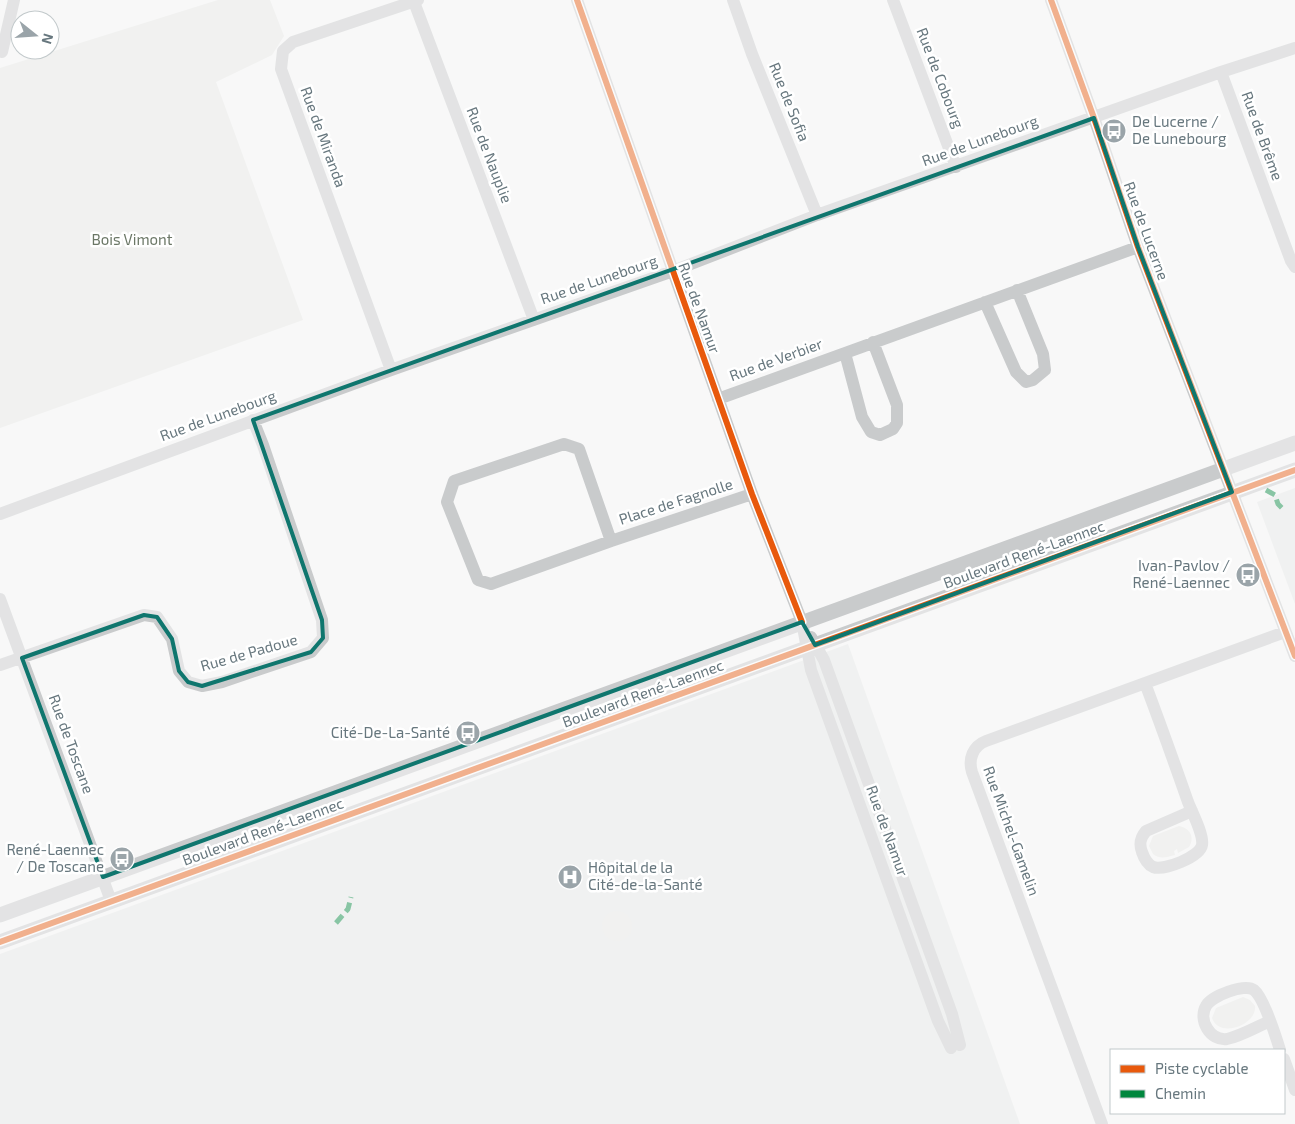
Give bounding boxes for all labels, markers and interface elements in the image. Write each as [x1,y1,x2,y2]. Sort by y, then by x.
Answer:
north arrow [10,10,60,60]
street label: Rue de Cobourg [913,25,969,131]
text: N [38,32,58,46]
street label: Rue de Sofia [766,60,814,144]
street label: Rue de Miranda [297,84,351,189]
street label: Rue de Brême [1238,89,1287,183]
street label: Rue de Nauplie [463,104,517,205]
street label: Rue de Lunebourg [919,110,1041,169]
place label: De Lucerne / De Lunebourg [1132,112,1227,147]
bus stop icon: De Lucerne / De Lunebourg [1101,118,1127,144]
street label: Rue de Lucerne [1121,179,1173,282]
park label: Bois Vimont [91,230,173,248]
street label: Rue de Lunebourg [538,250,660,307]
street label: Rue de Namur [675,260,725,356]
street label: Rue de Verbier [727,334,825,384]
street label: Rue de Lunebourg [157,385,279,444]
street label: Place de Fagnolle [616,474,735,528]
street label: Boulevard René-Laennec [941,516,1107,592]
place label: Ivan-Pavlov / René-Laennec [1132,556,1230,591]
bus stop icon: Ivan-Pavlov / René-Laennec [1235,562,1261,588]
street label: Rue de Padoue [198,630,299,674]
street label: Boulevard René-Laennec [560,655,726,731]
street label: Rue de Toscane [46,692,98,796]
bus stop icon: Cité-De-La-Santé [455,720,481,746]
place label: Cité-De-La-Santé [331,723,450,741]
street label: Rue Michel-Gamelin [980,763,1044,898]
street label: Rue de Namur [863,783,913,879]
street label: Boulevard René-Laennec [180,793,346,869]
place label: René-Laennec / De Toscane [6,840,104,875]
bus stop icon: René-Laennec / De Toscane [109,846,135,872]
place label: Hôpital de la Cité-de-la-Santé [588,858,703,893]
hospital icon: Hôpital de la Cité-de-la-Santé [557,864,583,890]
legend [1110,1049,1285,1114]
text: Piste cyclable [1155,1059,1249,1077]
text: Chemin [1155,1084,1206,1102]

